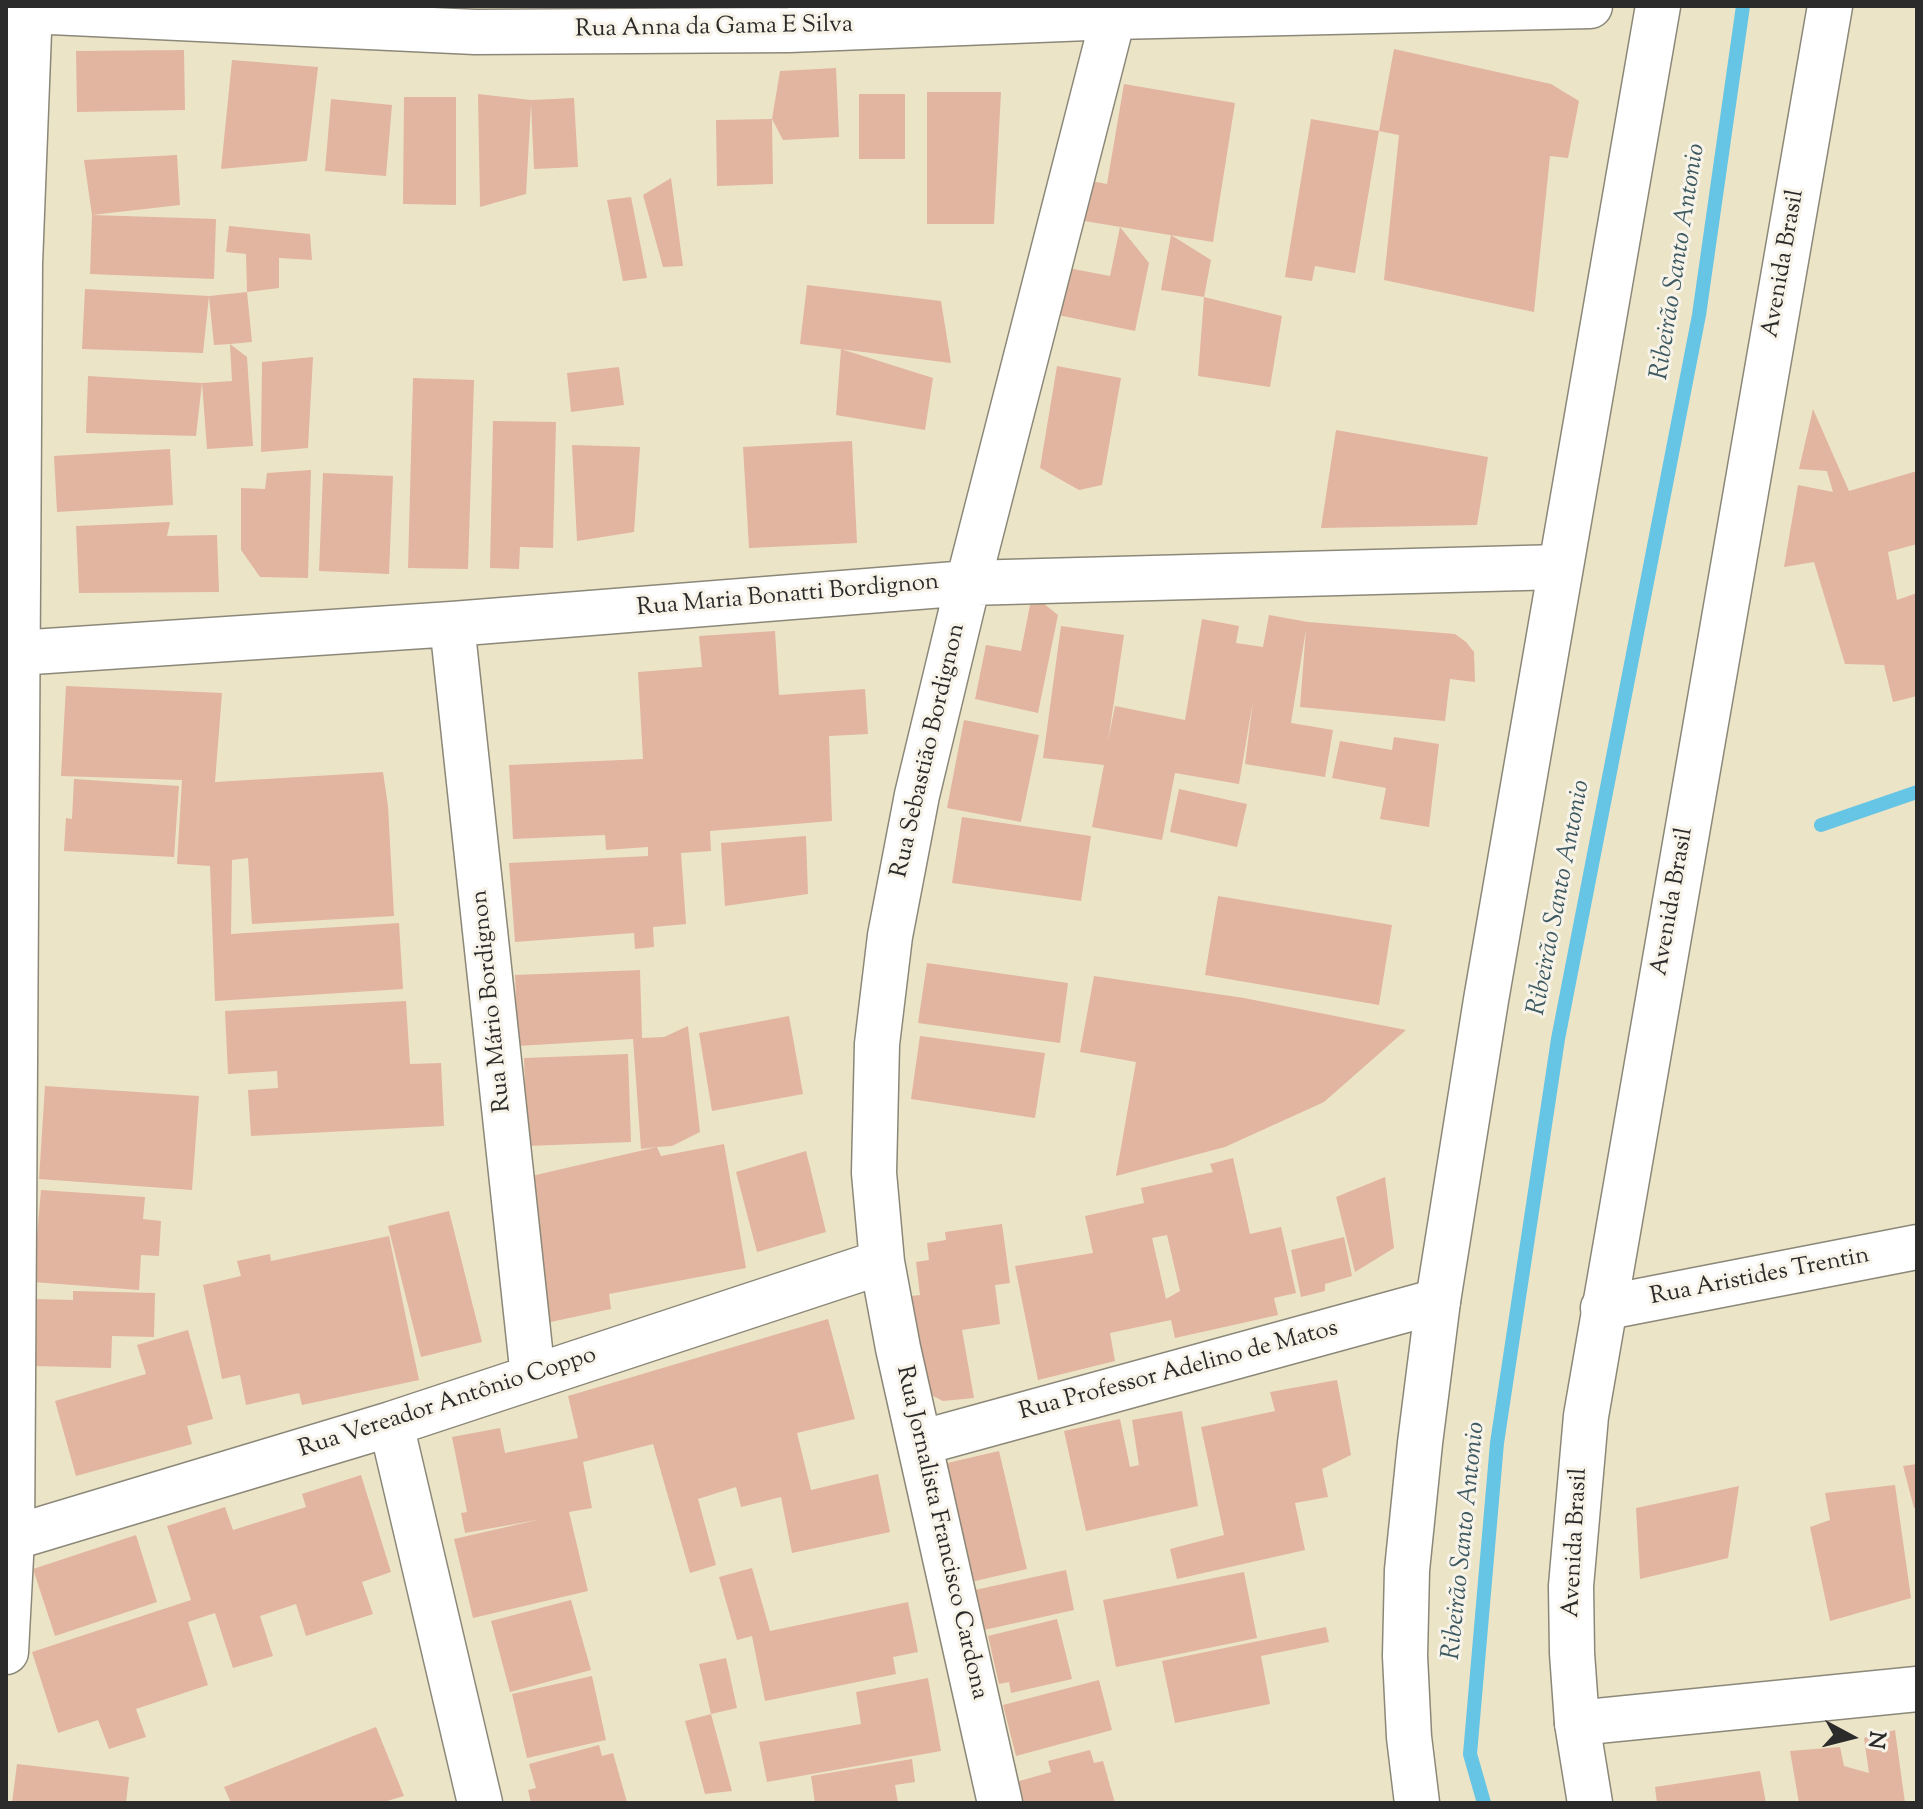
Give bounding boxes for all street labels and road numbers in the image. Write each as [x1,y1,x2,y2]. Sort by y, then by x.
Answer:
street label: Rua Anna da Gama E Silva [575,12,853,46]
street label: Avenida Brasil [1758,188,1812,340]
street label: Rua Maria Bonatti Bordignon [636,569,940,625]
street label: Rua Sebastião Bordignon [887,621,973,881]
street label: Avenida Brasil [1647,826,1701,978]
street label: Rua Mário Bordignon [467,888,519,1114]
street label: Rua Aristides Trentin [1648,1243,1872,1313]
street label: Rua Professor Adelino de Matos [1017,1316,1341,1428]
street label: Rua Vereador Antônio Coppo [296,1342,600,1466]
street label: Rua Jornalista Francisco Cardona [888,1363,992,1703]
street label: Avenida Brasil [1559,1467,1595,1619]

